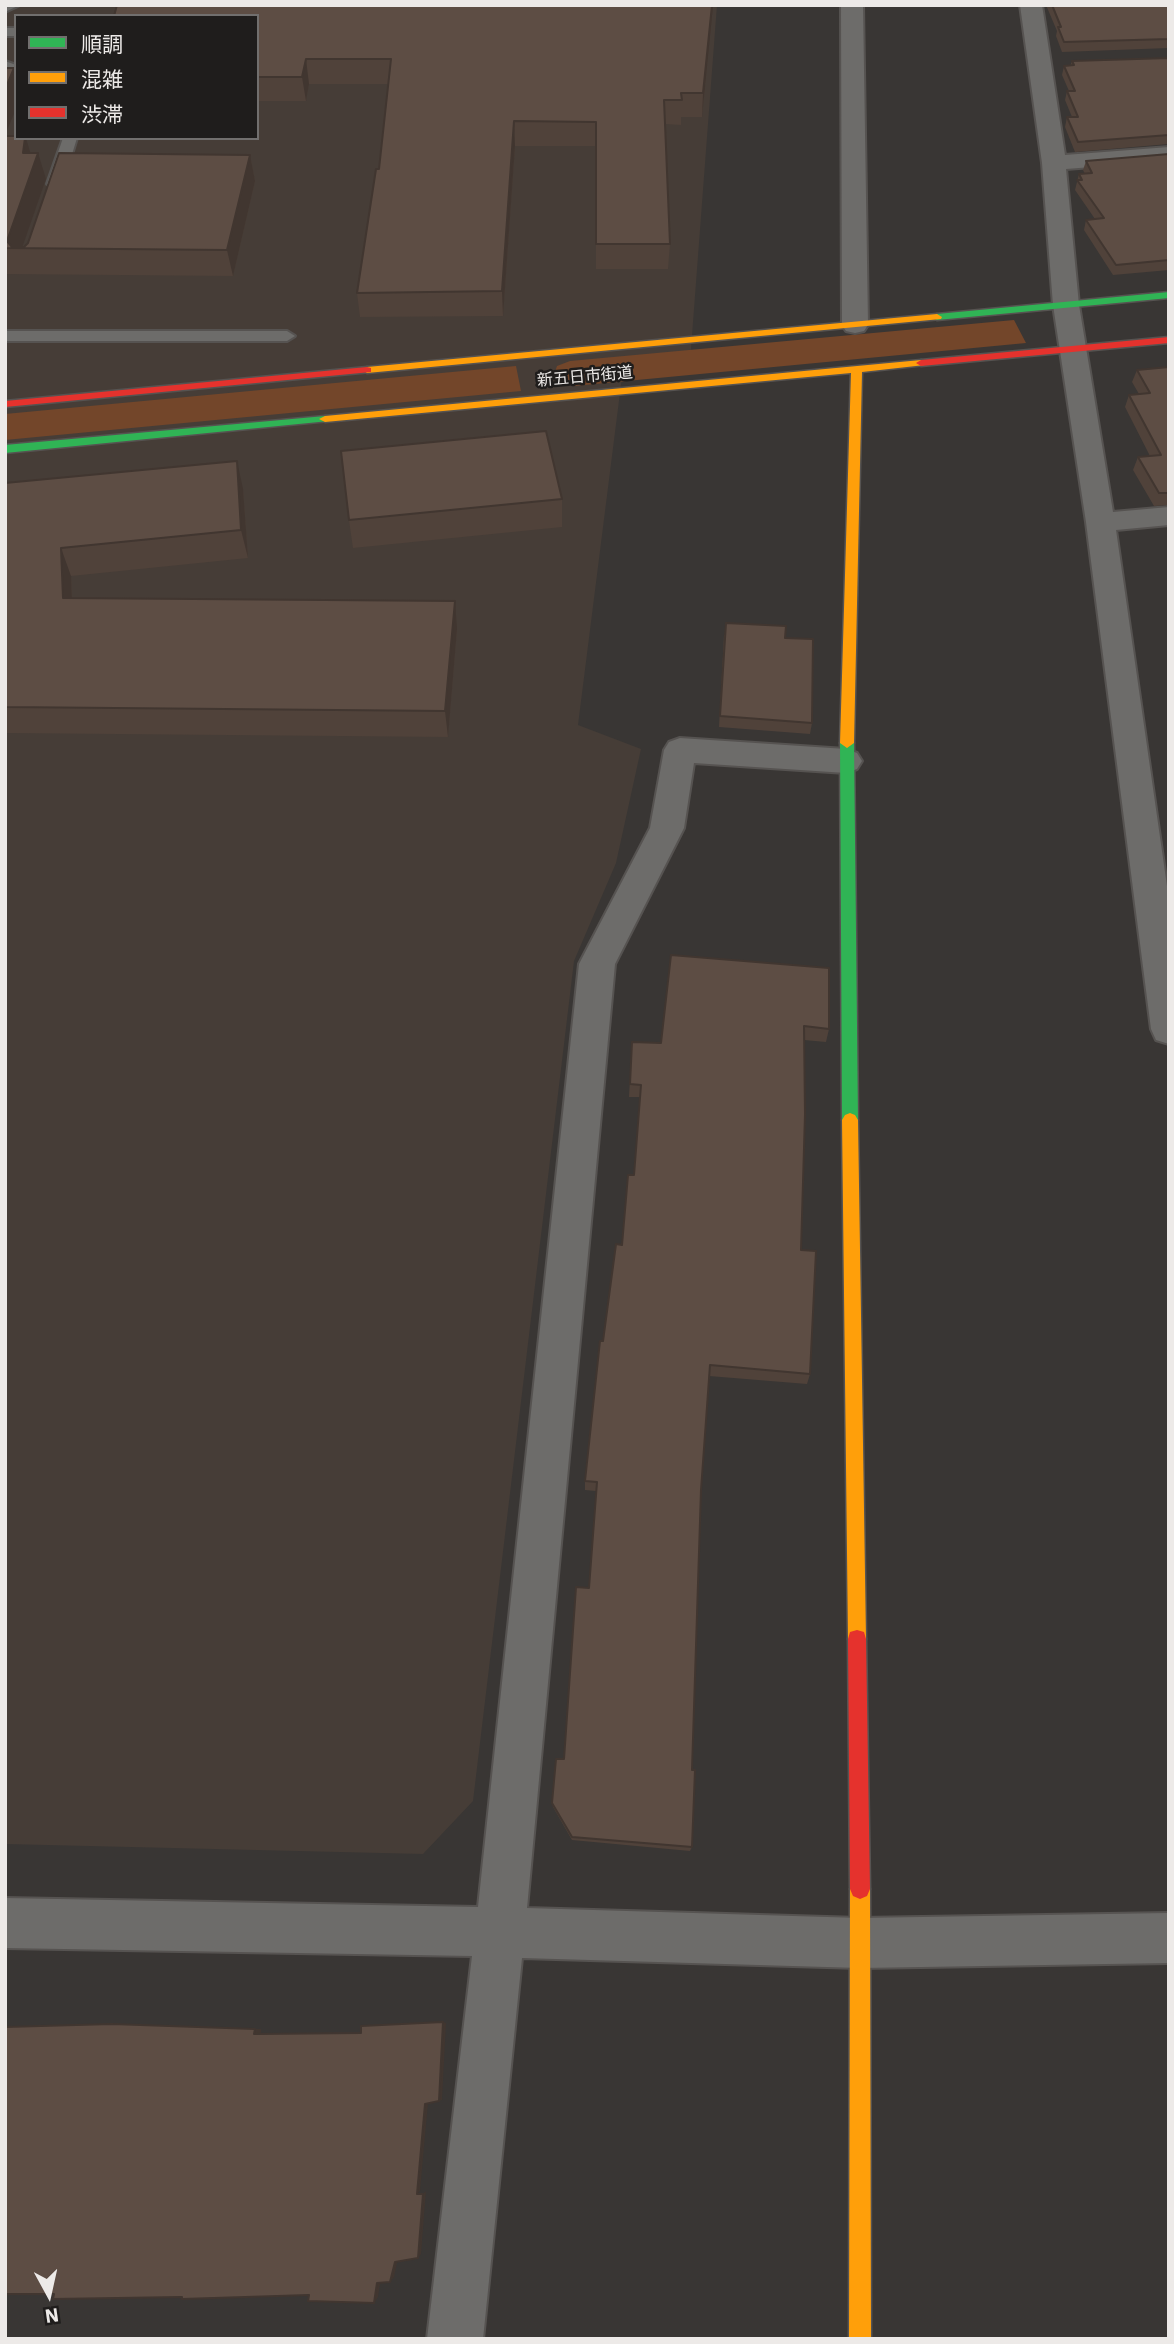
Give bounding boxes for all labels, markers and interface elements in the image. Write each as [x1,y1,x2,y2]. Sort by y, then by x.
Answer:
legend [14,14,259,140]
text: 順調 [81,30,123,58]
text: 混雑 [81,65,123,93]
text: 渋滞 [81,100,123,128]
street label: 新五日市街道 [536,363,634,391]
north arrow [14,2260,84,2330]
text: N [43,2303,60,2329]

